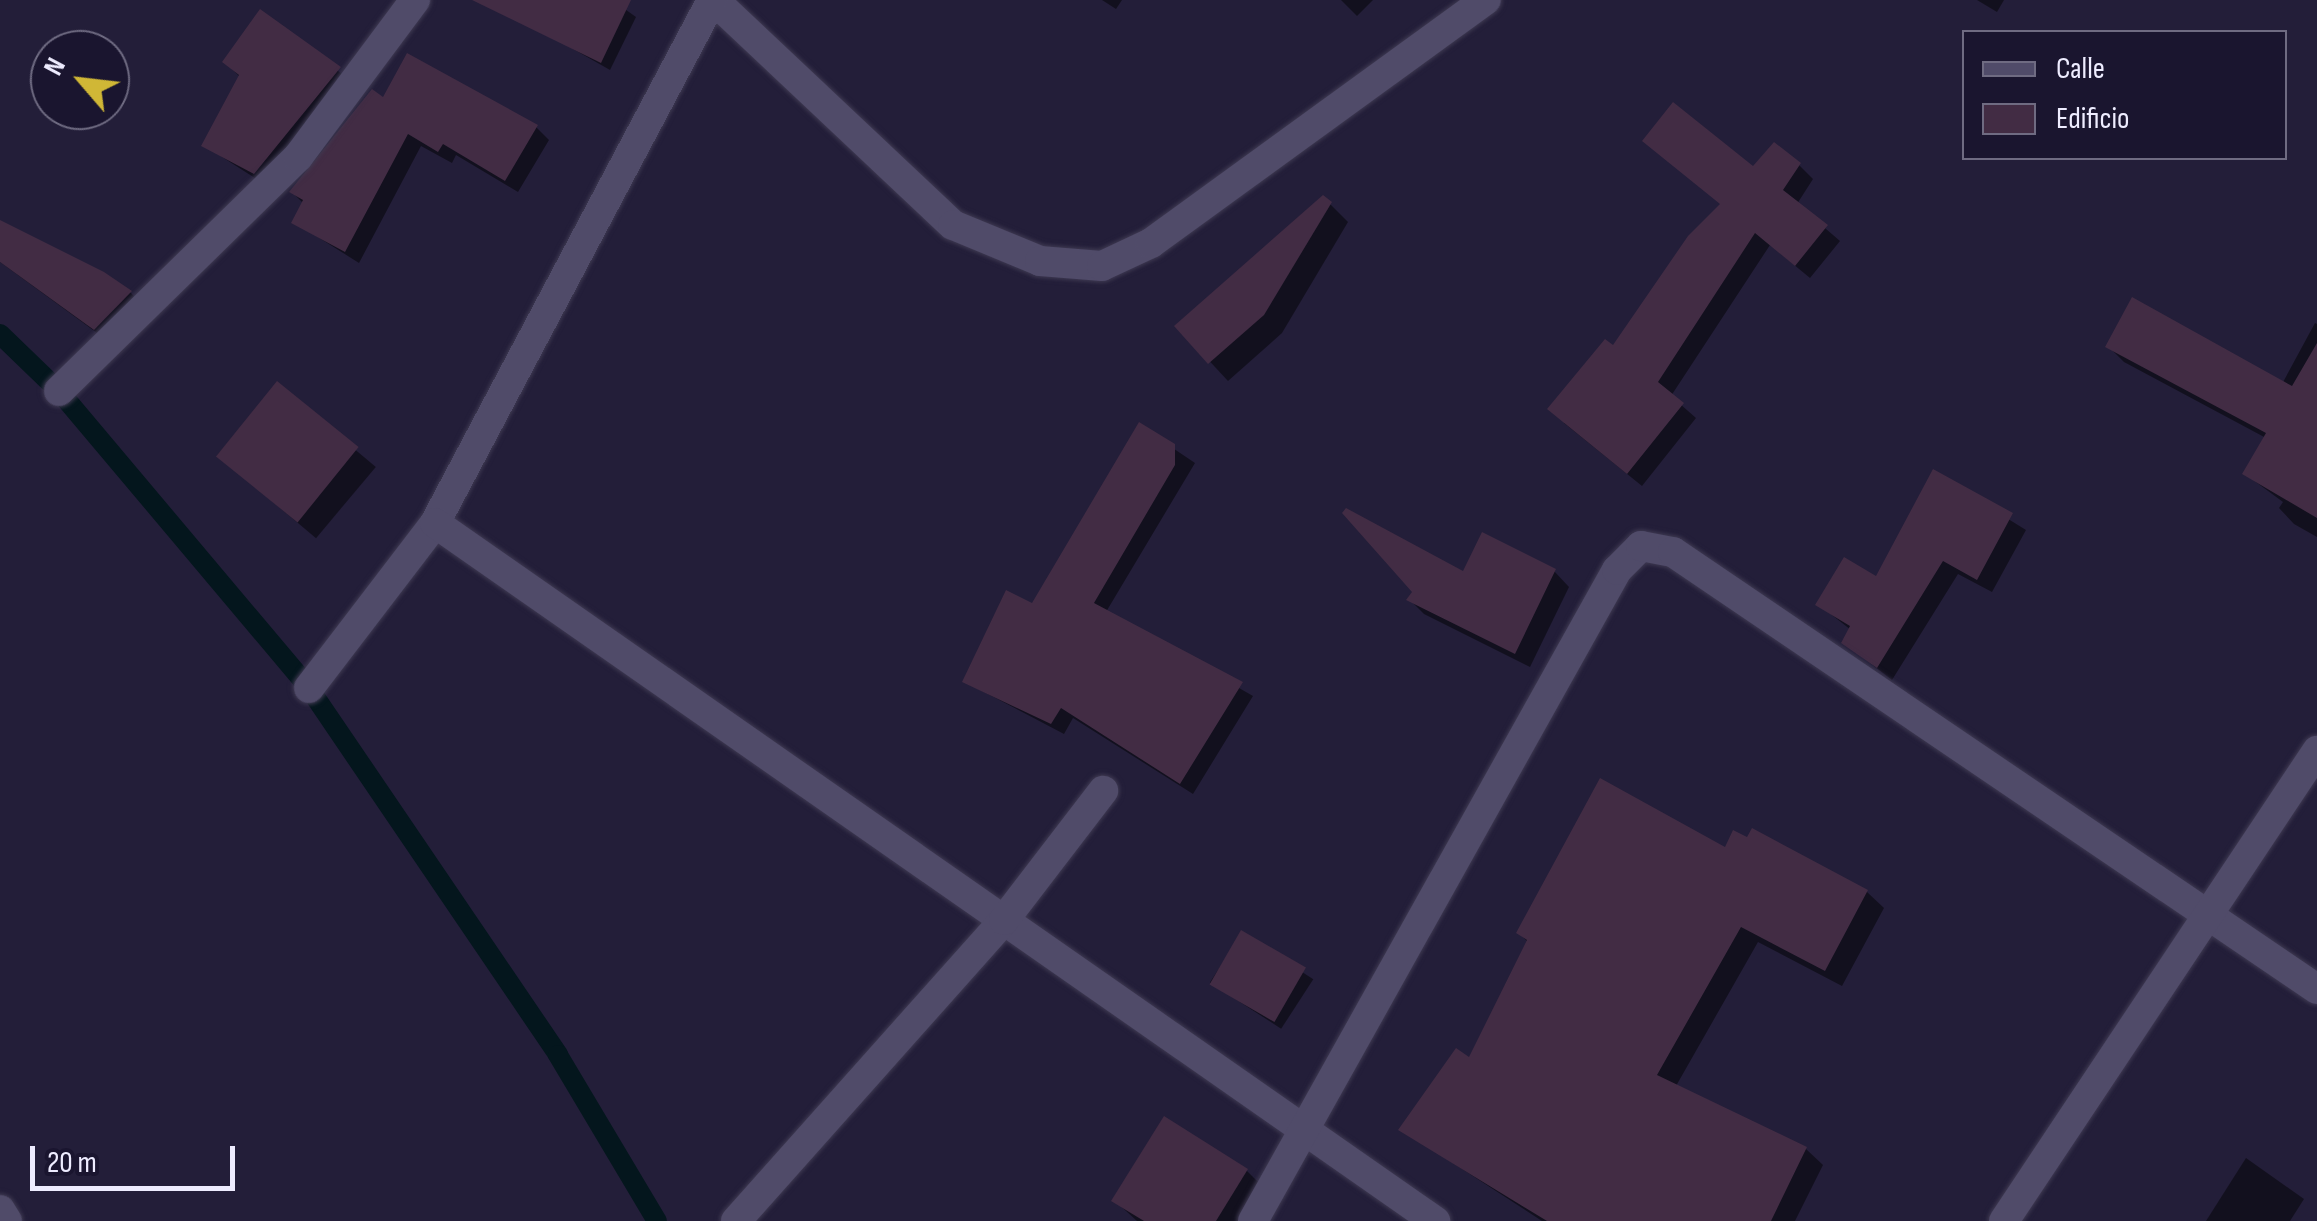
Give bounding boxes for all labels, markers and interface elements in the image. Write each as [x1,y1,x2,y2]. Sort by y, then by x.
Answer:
north arrow [30,30,130,130]
legend [1962,30,2287,160]
text: Calle [2056,51,2105,87]
text: N [37,52,73,81]
text: Edificio [2056,101,2129,137]
scale bar [35,1126,240,1188]
text: 20 m [47,1145,97,1181]

